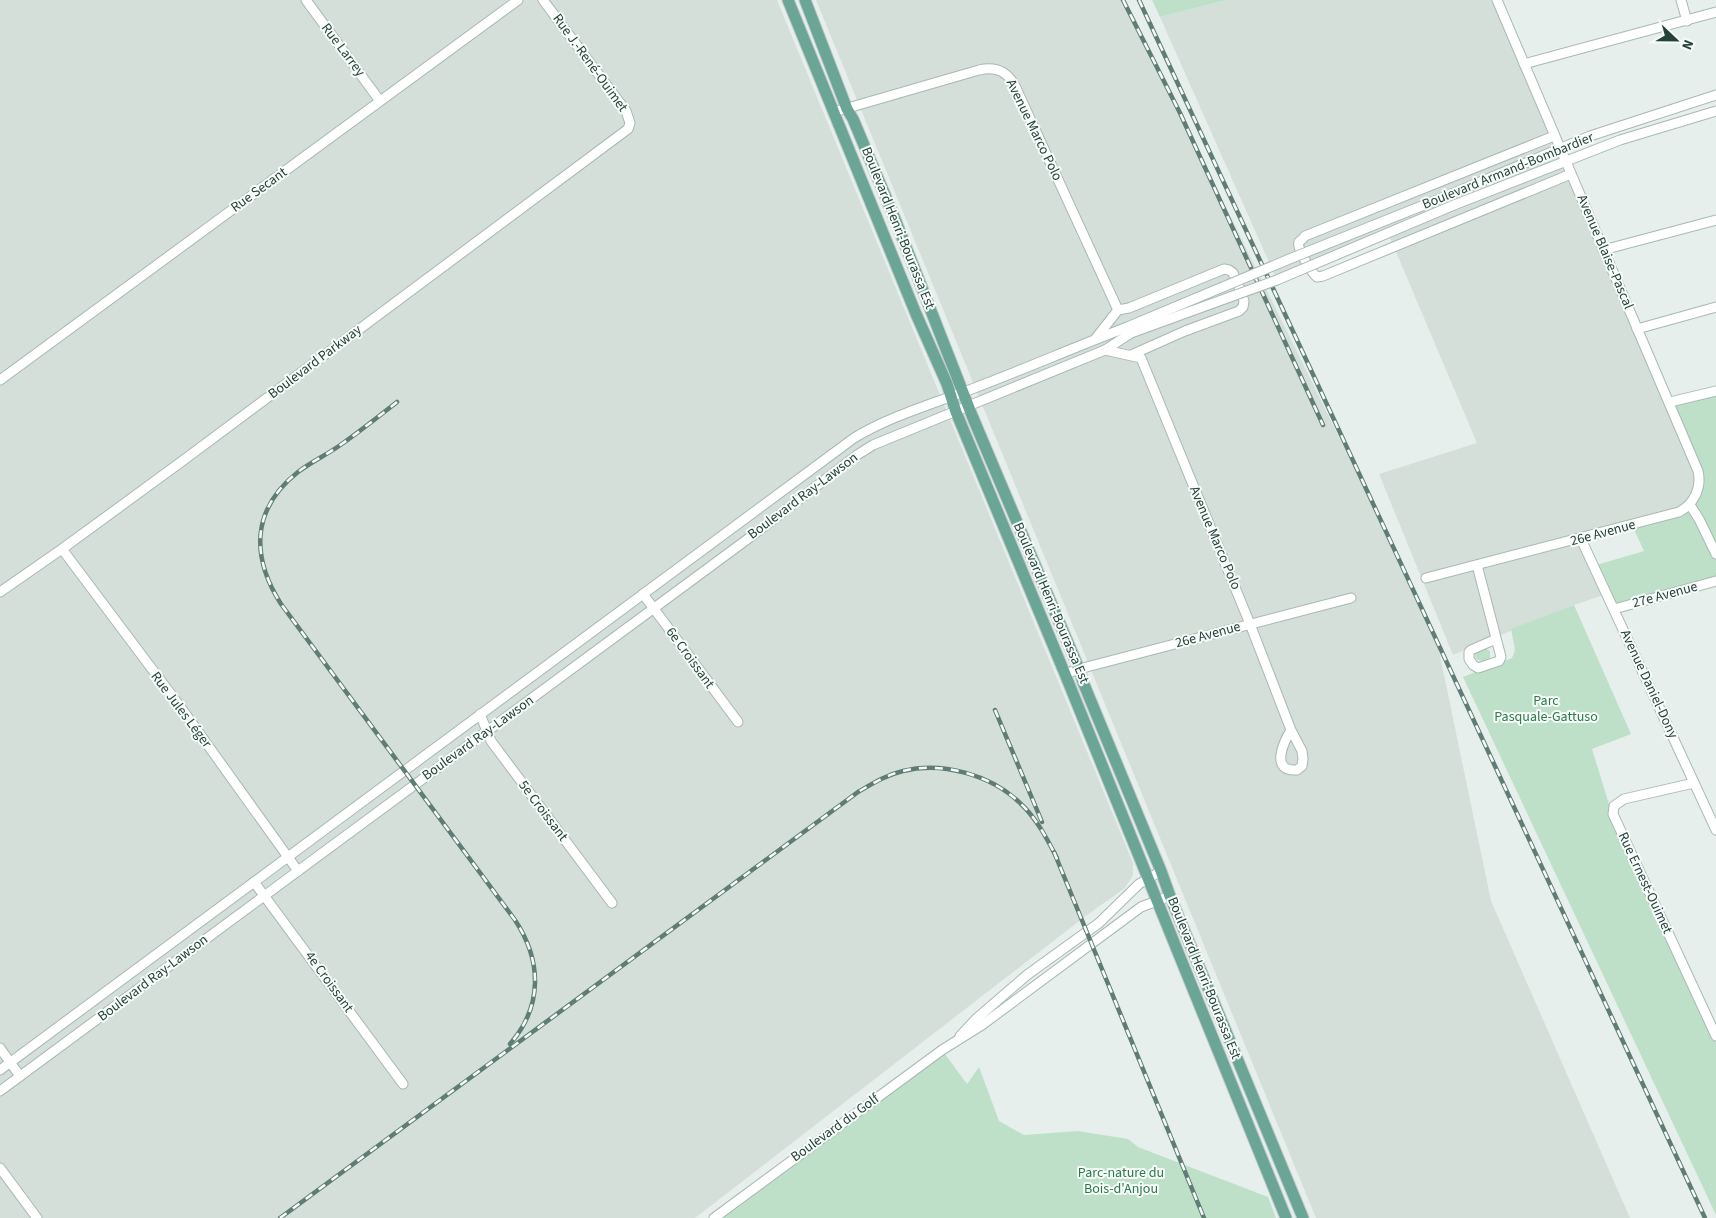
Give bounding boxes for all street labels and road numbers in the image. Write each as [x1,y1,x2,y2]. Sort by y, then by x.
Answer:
street label: Rue J.-René-Ouimet [548,10,633,116]
street label: Rue Larrey [316,19,370,81]
street label: Avenue Marco Polo [1001,76,1067,184]
street label: Boulevard Armand-Bombardier [1419,127,1597,215]
street label: Boulevard Henri-Bourassa Est [856,144,940,312]
street label: Rue Secant [227,163,292,217]
street label: Avenue Blaise-Pascal [1572,192,1638,313]
street label: Boulevard Parkway [264,320,366,404]
street label: Boulevard Ray-Lawson [744,448,862,544]
street label: Avenue Marco Polo [1184,483,1246,593]
street label: 26e Avenue [1568,515,1638,551]
street label: Boulevard Henri-Bourassa Est [1008,519,1094,687]
street label: 27e Avenue [1630,577,1700,613]
street label: 26e Avenue [1173,617,1243,653]
street label: 6e Croissant [661,623,719,693]
street label: Avenue Daniel-Dony [1615,626,1683,742]
street label: Rue Jules Léger [146,668,216,752]
street label: Boulevard Ray-Lawson [418,691,538,785]
street label: 5e Croissant [513,776,573,846]
street label: Rue Ernest-Ouimet [1613,829,1677,937]
street label: Boulevard Henri-Bourassa Est [1162,894,1246,1062]
street label: Boulevard Ray-Lawson [94,930,212,1026]
street label: 4e Croissant [300,947,358,1017]
street label: Boulevard du Golf [787,1089,884,1167]

